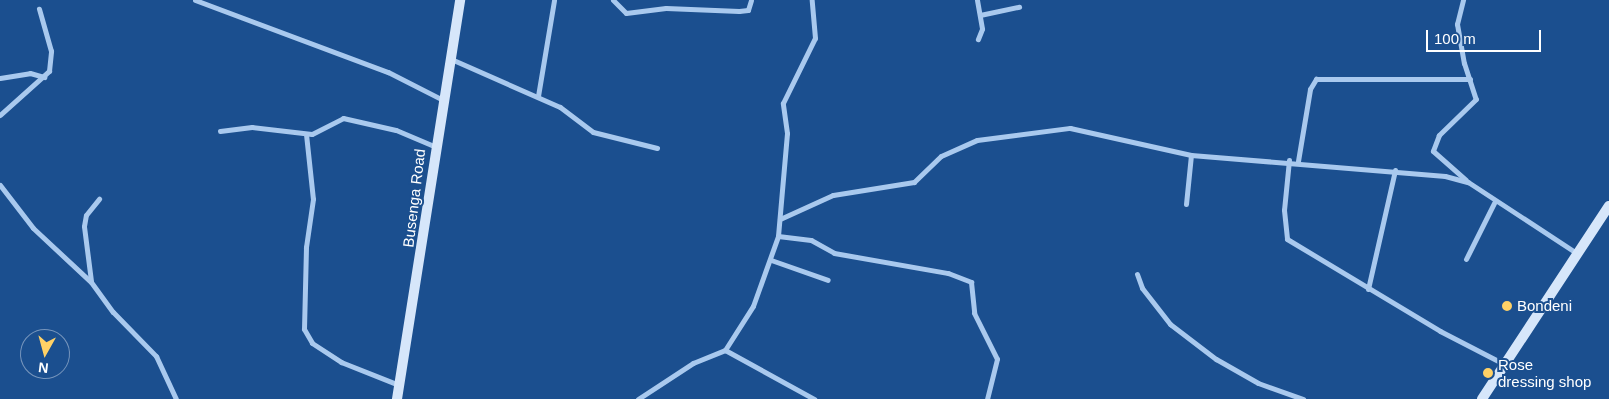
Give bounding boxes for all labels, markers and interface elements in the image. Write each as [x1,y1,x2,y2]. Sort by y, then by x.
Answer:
scale bar [1429,20,1544,52]
text: 100 m [1434,30,1476,47]
street label: Busenga Road [399,148,429,248]
place label: Bondeni [1517,297,1572,315]
marker: Bondeni [1501,300,1513,312]
north arrow [20,329,70,379]
place label: Rose dressing shop [1498,355,1591,390]
text: N [37,359,49,376]
marker: Rose dressing shop [1482,367,1494,379]

